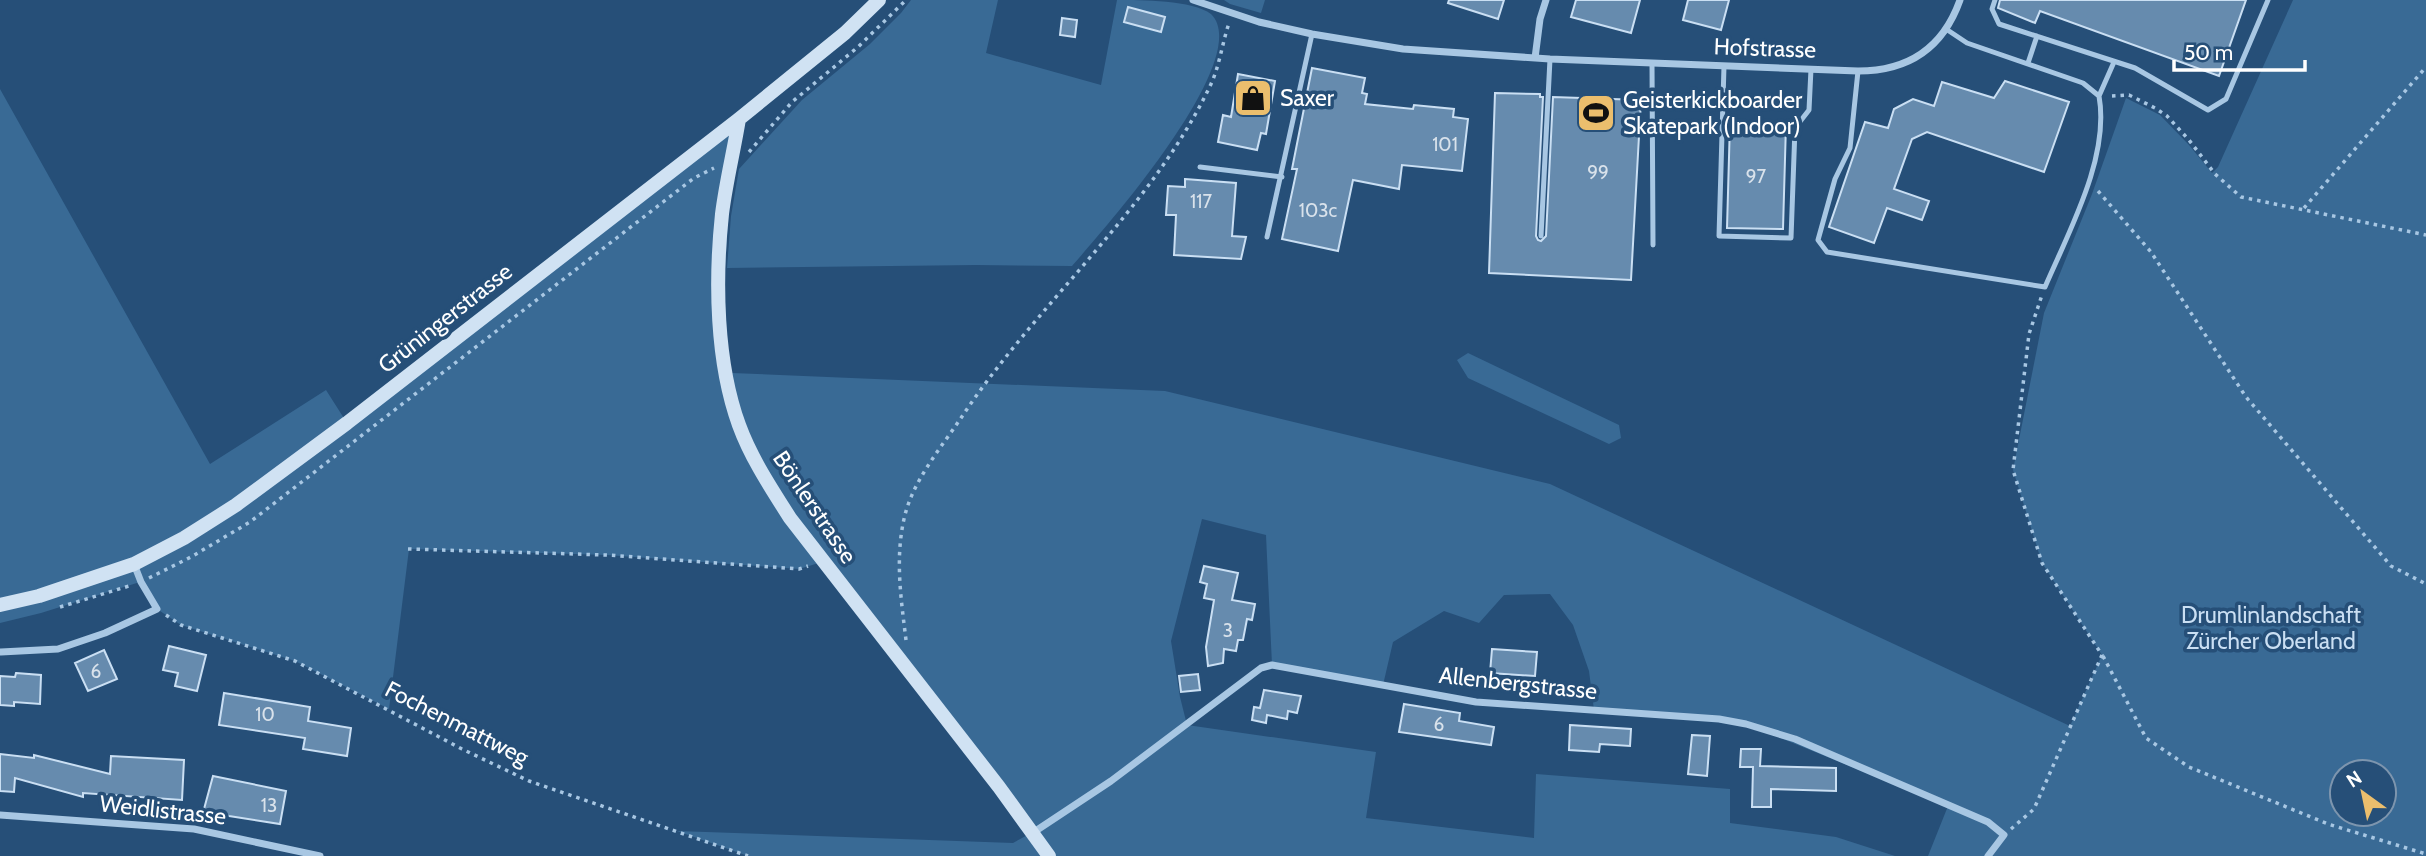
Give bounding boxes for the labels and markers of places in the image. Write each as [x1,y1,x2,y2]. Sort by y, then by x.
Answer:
shop icon: Saxer [1232,77,1274,119]
place label: Saxer [1280,84,1335,112]
place label: Geisterkickboarder Skatepark (Indoor) [1623,86,1803,140]
sports icon: Geisterkickboarder Skatepark (Indoor) [1575,92,1617,134]

